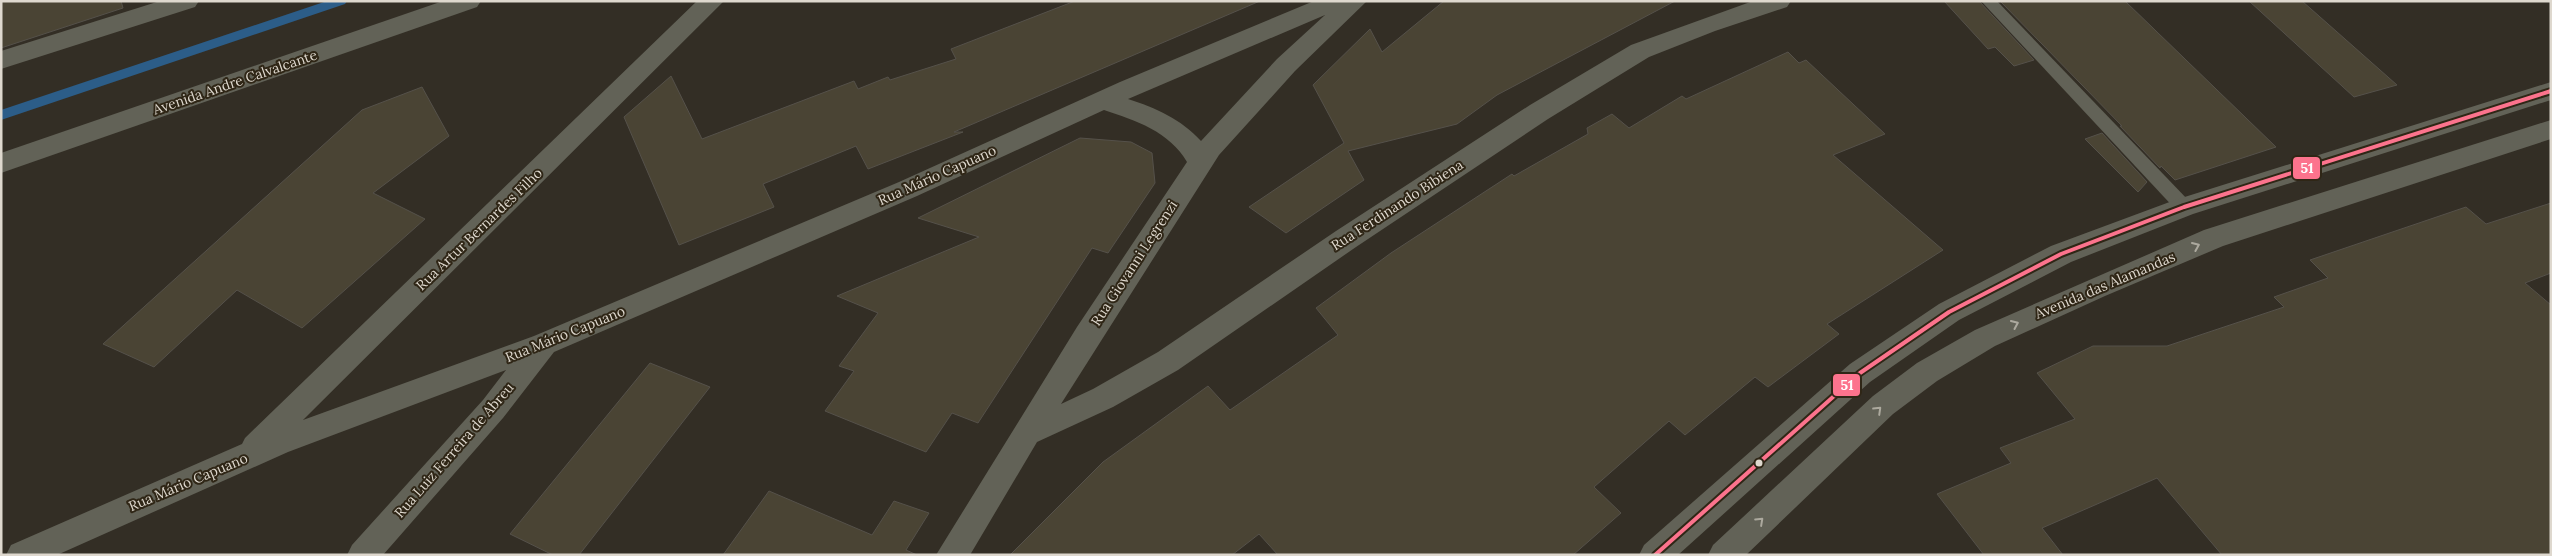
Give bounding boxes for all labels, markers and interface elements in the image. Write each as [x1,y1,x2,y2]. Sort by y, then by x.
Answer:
street label: Avenida Andre Calvalcante [150,45,320,119]
street label: Rua Mário Capuano [875,141,999,209]
street label: Rua Ferdinando Bibiena [1328,156,1466,254]
line badge: 51 [2292,156,2321,180]
text: 51 [2300,159,2314,177]
street label: Rua Artur Bernardes Filho [412,164,546,294]
street label: Rua Giovanni Legrenzi [1087,197,1181,329]
one-way arrow [2192,241,2200,251]
street label: Avenida das Alamandas [2031,247,2178,323]
street label: Rua Mário Capuano [502,302,628,366]
one-way arrow [2010,320,2019,331]
line badge: 51 [1832,373,1861,397]
text: 51 [1840,376,1854,394]
street label: Rua Luiz Ferreira de Abreu [390,379,518,521]
one-way arrow [1872,407,1881,416]
street label: Rua Mário Capuano [126,449,250,515]
unlabelled marker [1754,458,1764,468]
one-way arrow [1754,518,1763,527]

